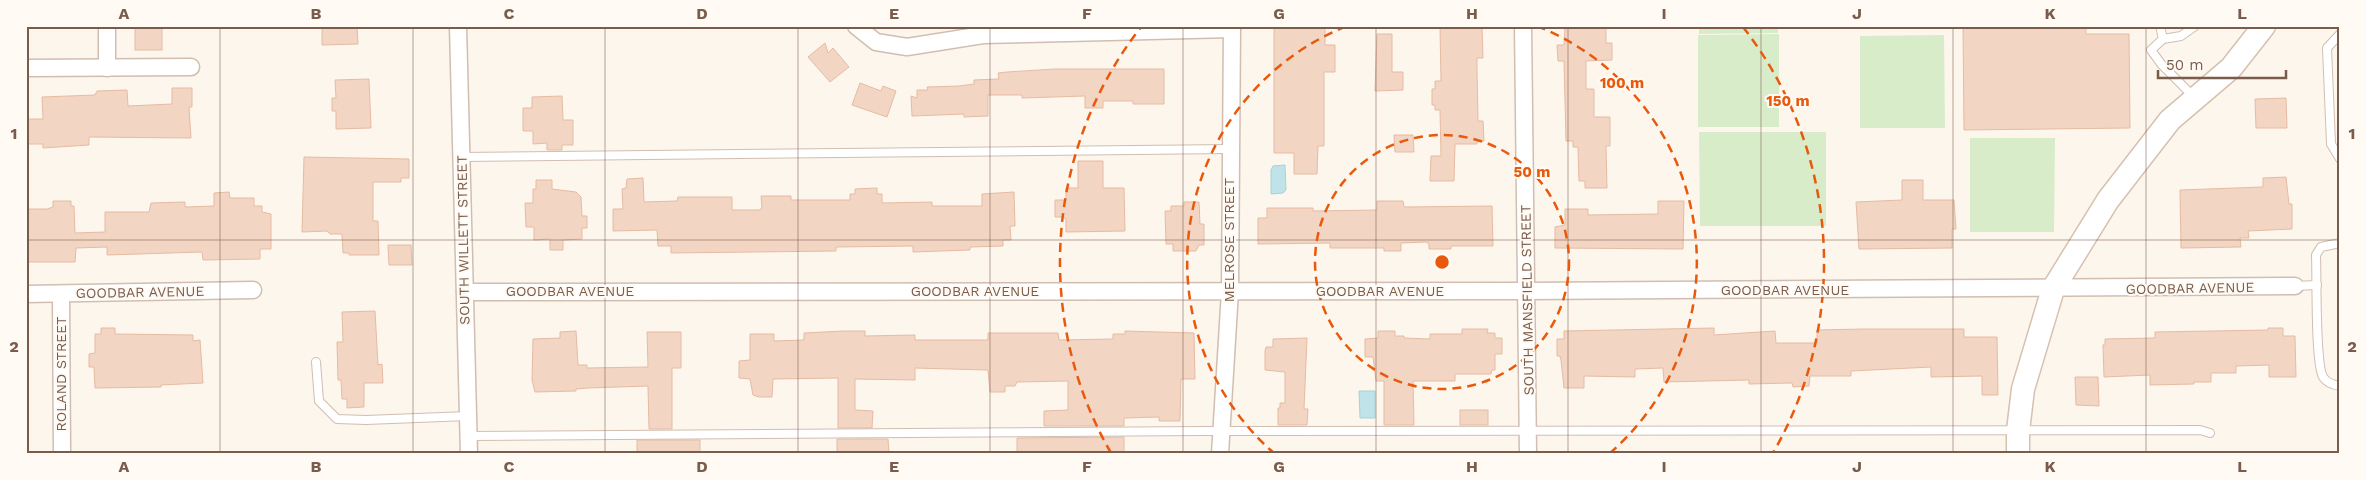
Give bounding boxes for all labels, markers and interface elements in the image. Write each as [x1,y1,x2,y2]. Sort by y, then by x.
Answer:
text: A [119,4,130,23]
text: B [311,4,322,23]
text: C [504,4,515,23]
text: D [696,4,708,23]
text: E [889,4,899,23]
text: F [1082,4,1092,23]
text: G [1273,4,1285,23]
text: H [1466,4,1478,23]
text: I [1661,4,1667,23]
text: J [1852,4,1862,23]
text: K [2044,4,2056,23]
text: L [2237,4,2247,23]
scale bar [2158,48,2286,80]
text: 50 m [2166,56,2203,74]
text: 100 m [1600,74,1644,92]
text: 150 m [1766,92,1810,110]
text: 1 [11,124,17,143]
text: 1 [2349,124,2355,143]
street label: SOUTH WILLETT STREET [454,154,472,325]
text: 50 m [1514,163,1550,181]
street label: MELROSE STREET [1221,177,1237,302]
street label: SOUTH MANSFIELD STREET [1517,204,1537,396]
centre of rings [1433,253,1451,271]
street label: GOODBAR AVENUE [2126,279,2254,297]
street label: GOODBAR AVENUE [1721,282,1849,298]
street label: GOODBAR AVENUE [76,283,204,301]
street label: GOODBAR AVENUE [506,283,634,299]
street label: GOODBAR AVENUE [911,283,1039,299]
street label: GOODBAR AVENUE [1316,283,1444,299]
street label: ROLAND STREET [53,316,69,432]
text: 2 [9,337,19,356]
text: 2 [2347,337,2357,356]
text: A [119,457,130,476]
text: B [311,457,322,476]
text: C [504,457,515,476]
text: D [696,457,708,476]
text: E [889,457,899,476]
text: F [1082,457,1092,476]
text: G [1273,457,1285,476]
text: H [1466,457,1478,476]
text: I [1661,457,1667,476]
text: J [1852,457,1862,476]
text: K [2044,457,2056,476]
text: L [2237,457,2247,476]

